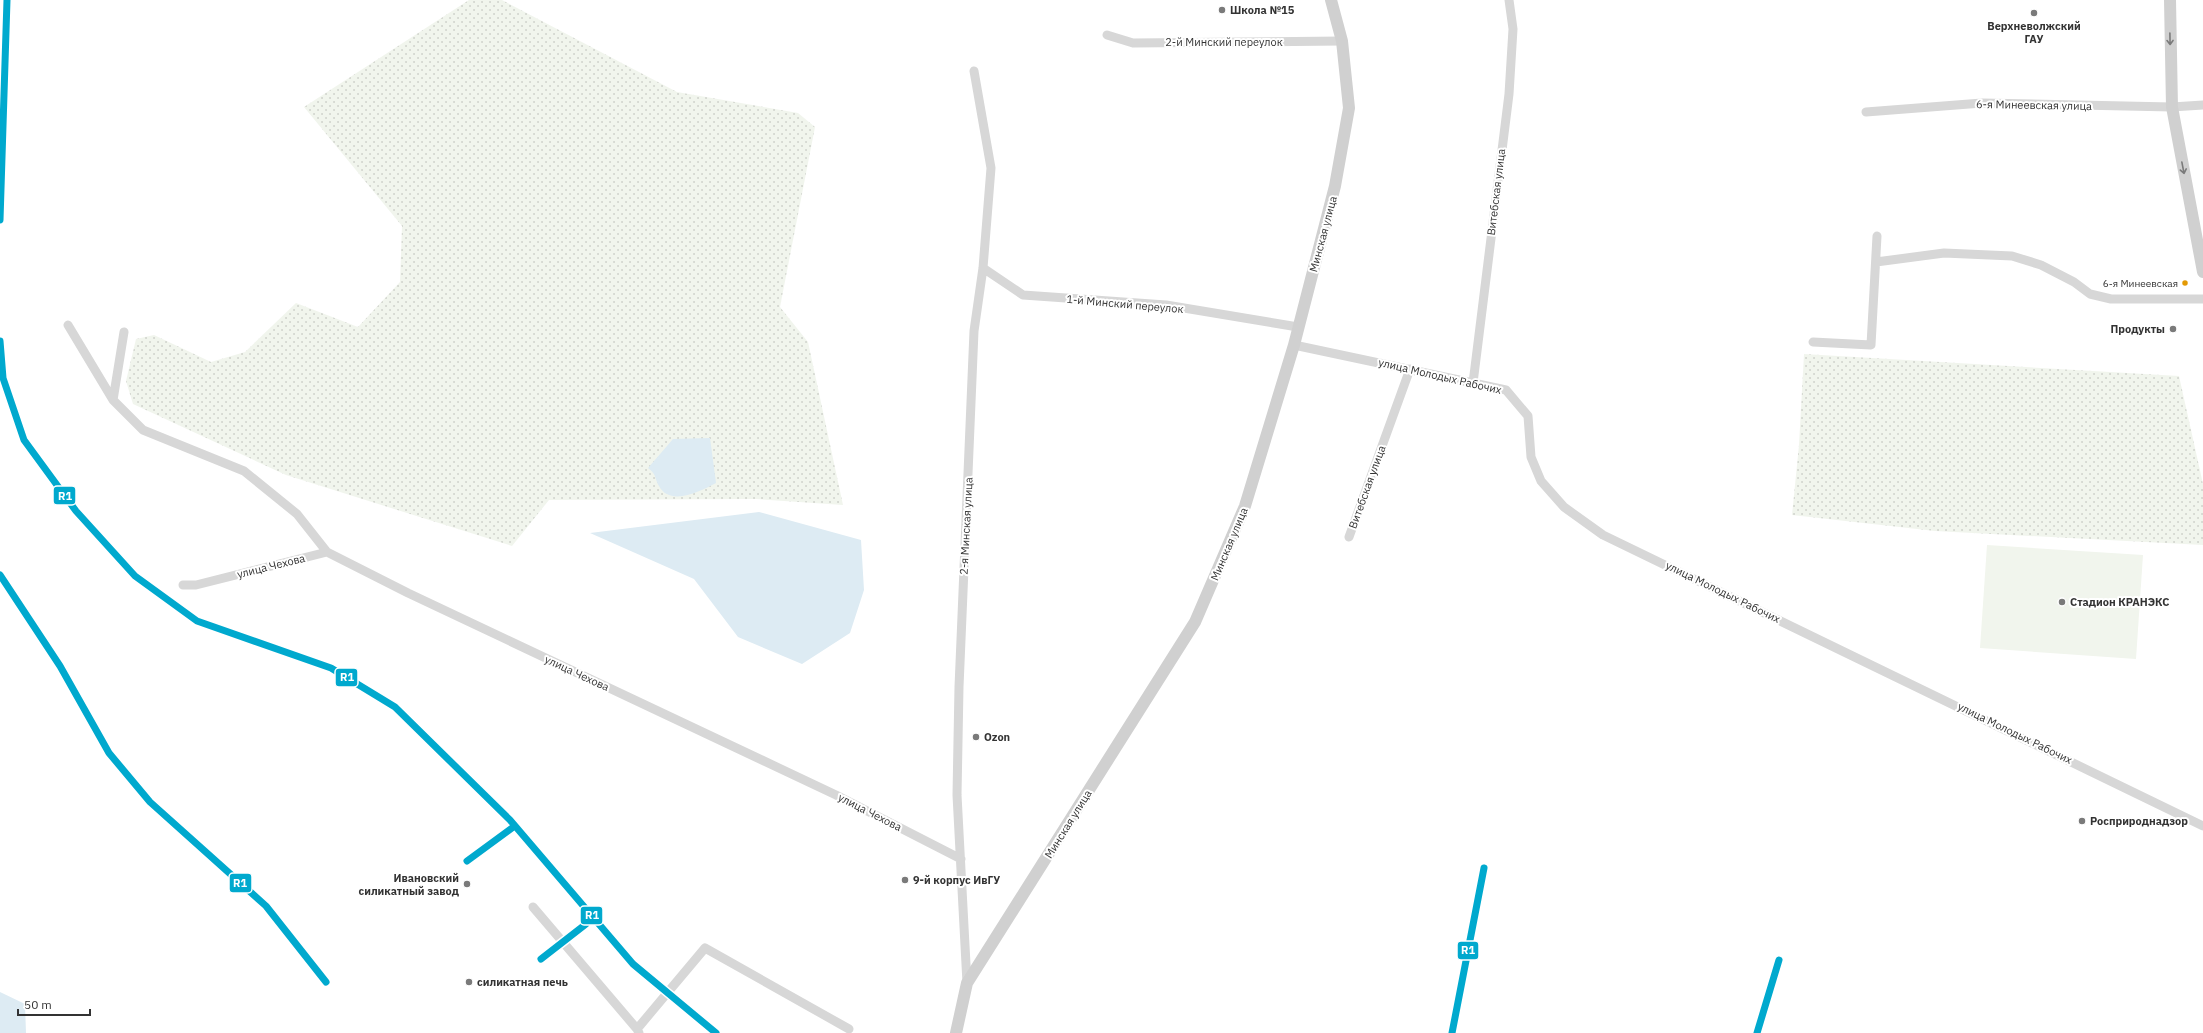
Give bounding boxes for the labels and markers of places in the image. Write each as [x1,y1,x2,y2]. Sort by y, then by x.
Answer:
place label: Школа №15 [1230,3,1295,17]
marker: Школа №15 [1217,5,1227,15]
marker: Верхневолжский ГАУ [2029,8,2039,18]
place label: Верхневолжский ГАУ [1987,19,2081,46]
place label: 6-я Минеевская [2103,277,2178,290]
marker: 6-я Минеевская [2180,278,2190,288]
place label: Продукты [2111,322,2165,336]
marker: Продукты [2168,324,2178,334]
place label: Стадион КРАНЭКС [2070,595,2169,609]
marker: Стадион КРАНЭКС [2057,597,2067,607]
place label: Ozon [984,730,1010,744]
marker: Ozon [971,732,981,742]
place label: Росприроднадзор [2090,814,2188,828]
marker: Росприроднадзор [2077,816,2087,826]
place label: Ивановский силикатный завод [358,871,460,898]
place label: 9-й корпус ИвГУ [913,873,1000,887]
marker: 9-й корпус ИвГУ [900,875,910,885]
marker: Ивановский силикатный завод [462,879,472,889]
place label: силикатная печь [477,975,568,989]
marker: силикатная печь [464,977,474,987]

